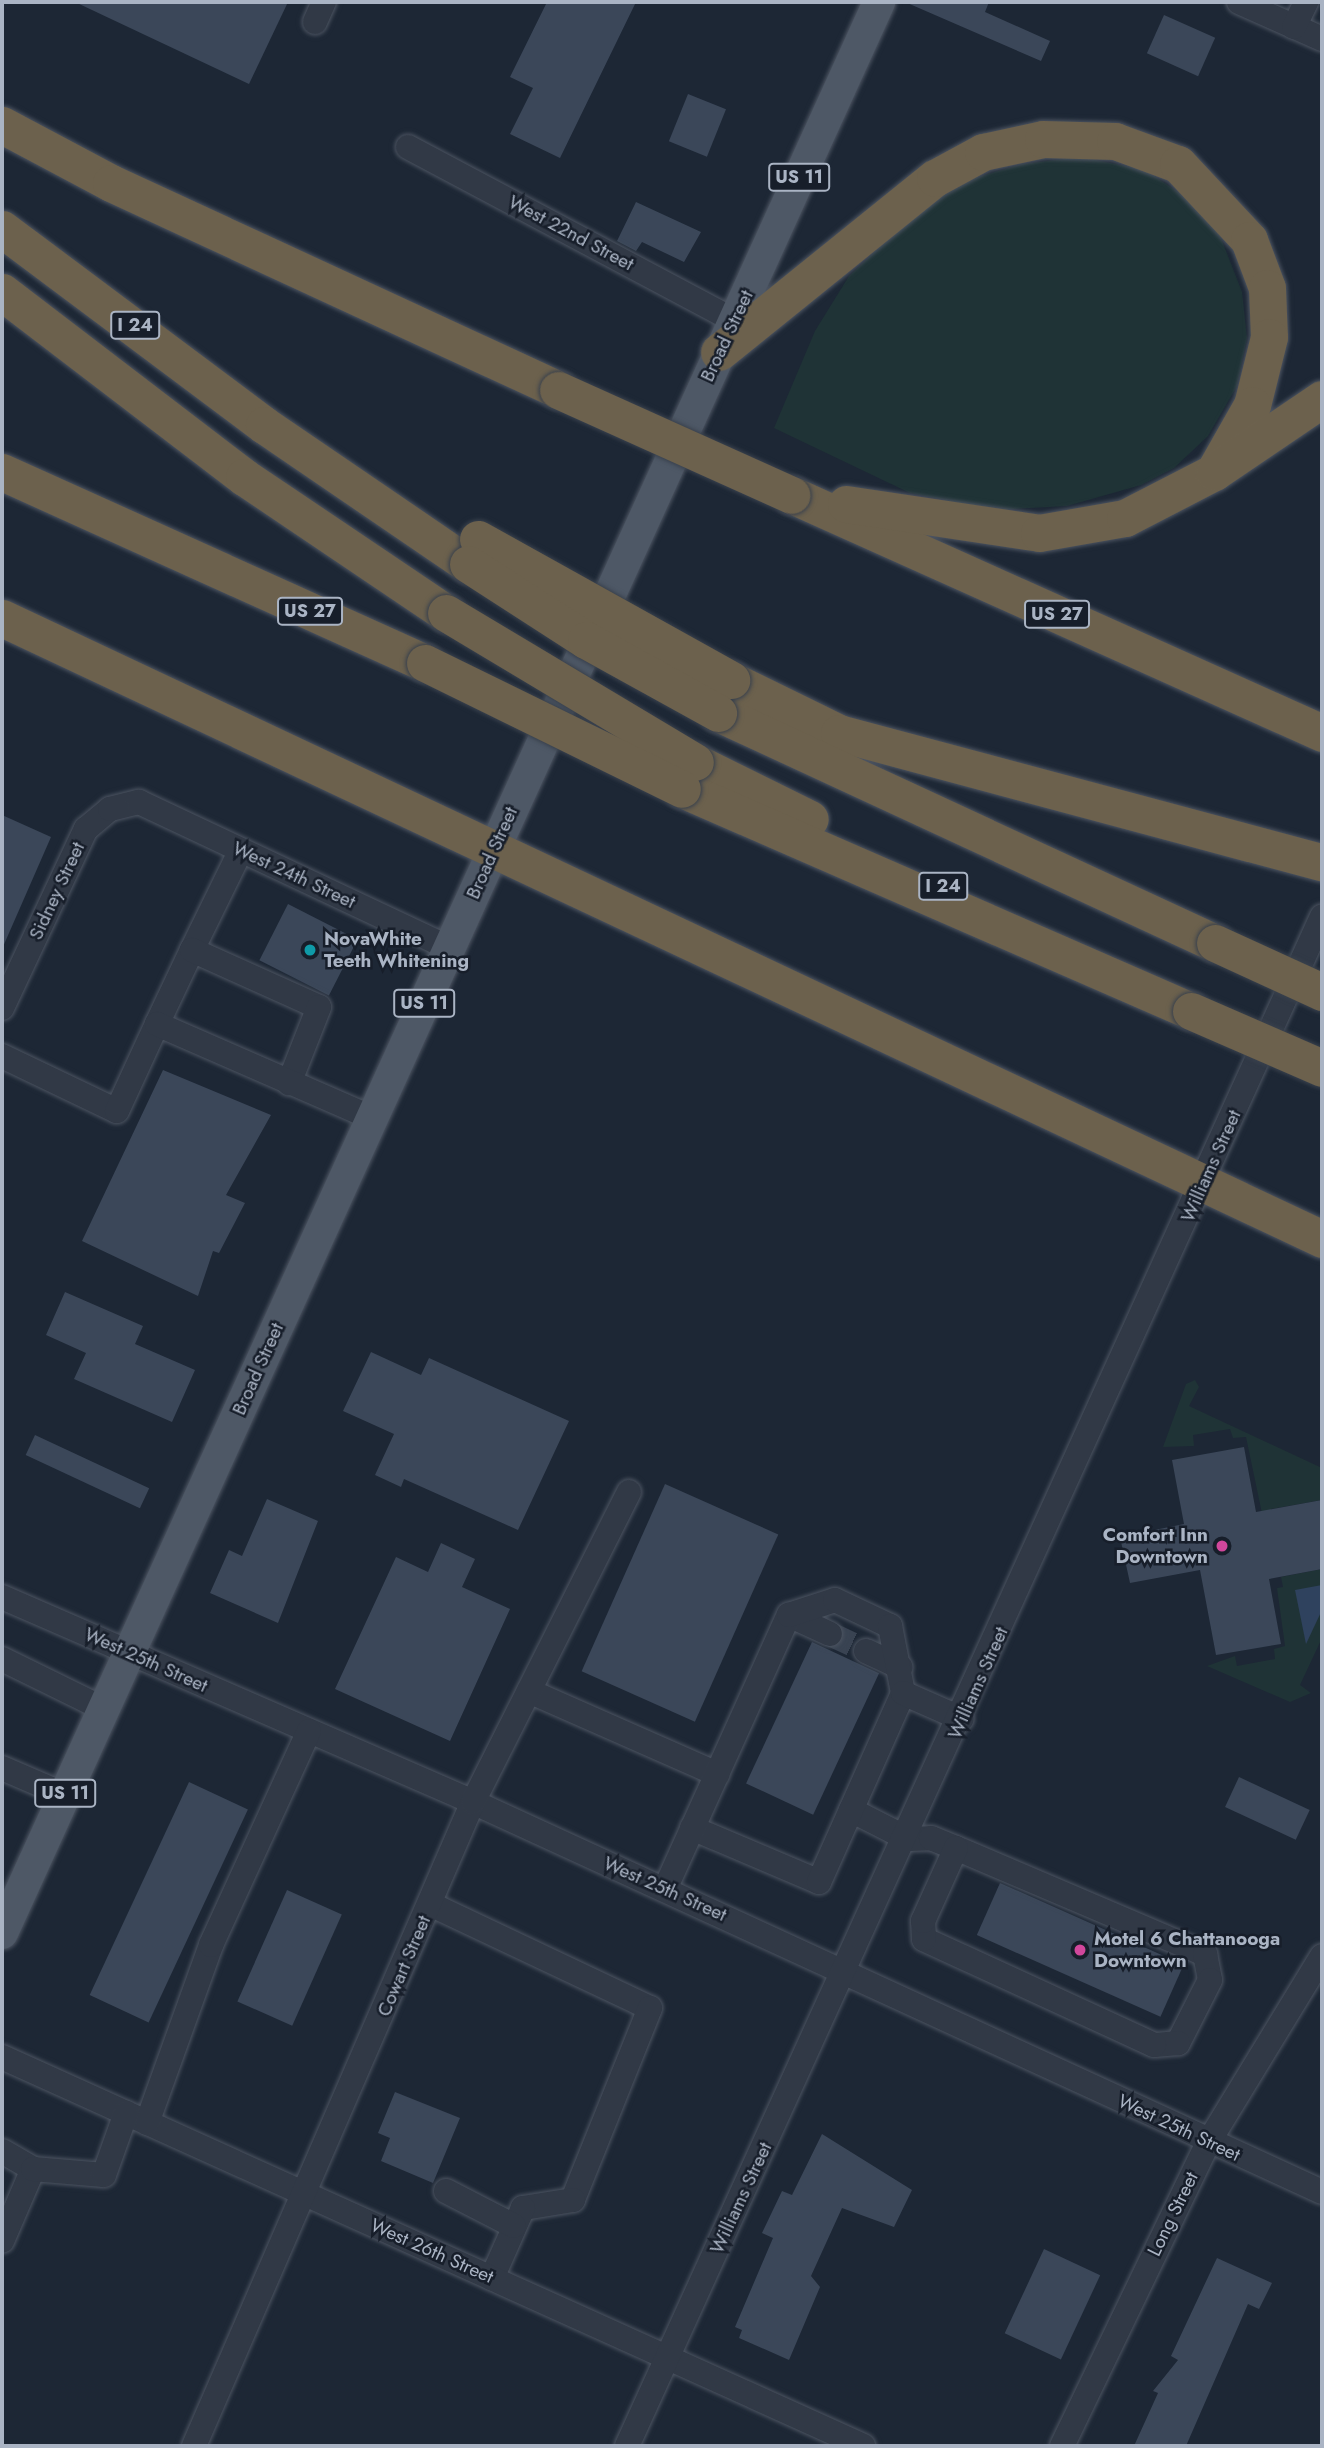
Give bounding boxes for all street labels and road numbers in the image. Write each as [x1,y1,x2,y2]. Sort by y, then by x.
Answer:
road number: US 11 [768,162,830,192]
street label: West 22nd Street [505,190,637,276]
street label: Broad Street [696,287,758,385]
road number: I 24 [109,310,161,340]
road number: US 27 [277,596,343,626]
road number: US 27 [1024,600,1090,628]
street label: Broad Street [462,804,522,902]
street label: West 24th Street [229,837,359,913]
street label: Sidney Street [24,839,90,943]
road number: I 24 [917,872,969,900]
road number: US 11 [392,988,456,1018]
street label: Williams Street [1176,1107,1246,1225]
street label: Broad Street [228,1320,288,1418]
street label: West 25th Street [81,1623,211,1697]
street label: Williams Street [943,1624,1013,1742]
road number: US 11 [34,1778,96,1808]
street label: West 25th Street [600,1852,730,1926]
street label: Cowart Street [373,1912,435,2020]
street label: West 25th Street [1114,2090,1244,2166]
street label: Williams Street [705,2139,777,2257]
street label: Long Street [1143,2168,1203,2260]
street label: West 26th Street [367,2214,497,2288]

